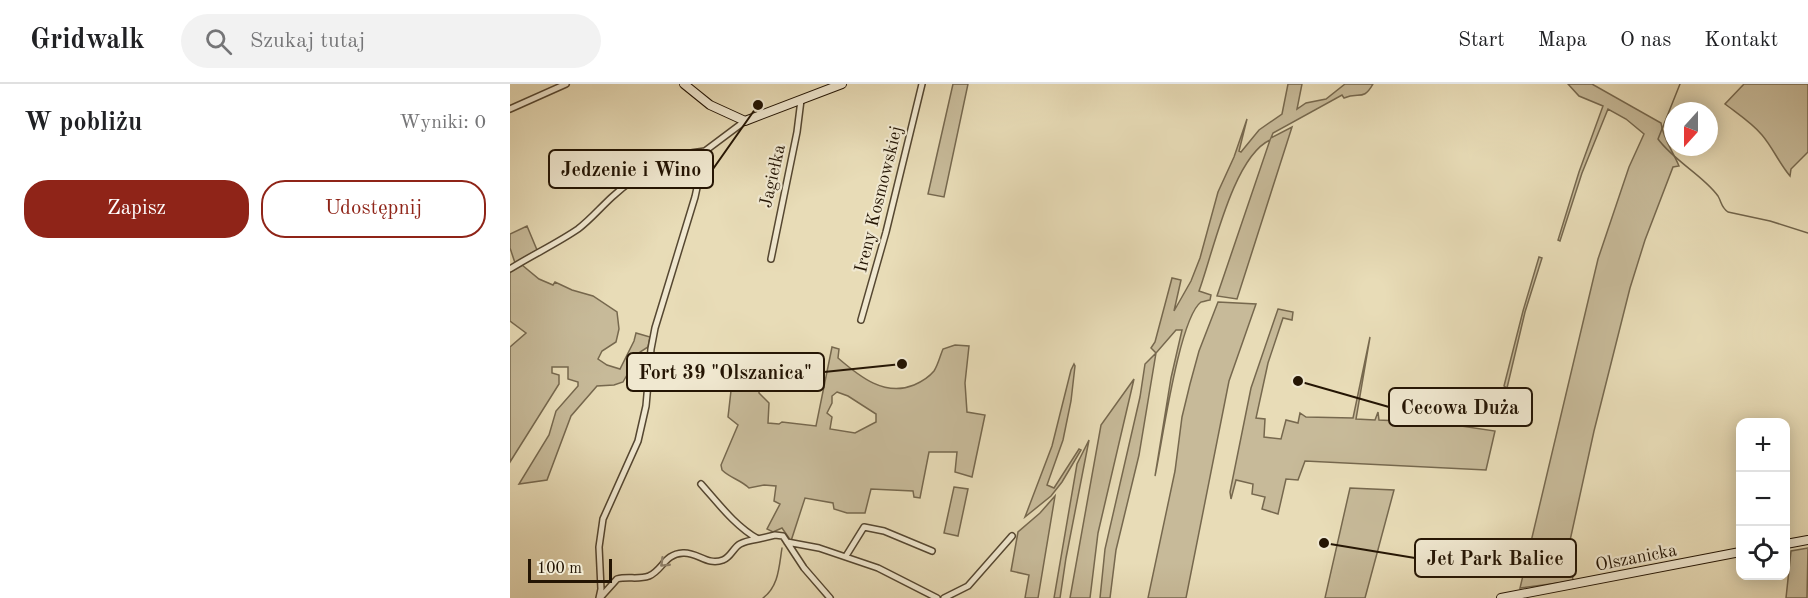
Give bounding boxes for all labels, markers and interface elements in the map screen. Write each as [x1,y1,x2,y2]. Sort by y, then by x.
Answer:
search box [181,14,601,68]
icon: search [202,25,235,58]
text: Gridwalk [30,27,145,55]
text: Szukaj tutaj [250,30,365,52]
text: Start [1458,30,1505,51]
text: Mapa [1538,30,1587,51]
text: O nas [1620,30,1671,51]
text: Kontakt [1704,30,1778,51]
north arrow [1664,102,1718,156]
text: W pobliżu [24,110,142,136]
text: Wyniki: 0 [399,113,486,133]
street label: Ireny Kosmowskiej [852,124,906,274]
street label: Jagiełka [757,143,789,210]
callout: Jedzenie i Wino [549,150,713,188]
text: Jedzenie i Wino [561,161,701,181]
button: Zapisz [24,180,249,238]
button: Udostępnij [261,180,486,238]
callout: Fort 39 "Olszanica" [627,353,824,391]
text: Fort 39 "Olszanica" [638,364,812,384]
callout: Cecowa Duża [1389,388,1532,426]
text: Cecowa Duża [1401,399,1519,419]
map controls [1736,418,1790,580]
button: + [1736,418,1790,472]
button: − [1736,472,1790,526]
button: locate [1736,526,1790,580]
callout: Jet Park Balice [1415,539,1576,577]
street label: Olszanicka [1594,541,1679,575]
text: Jet Park Balice [1426,550,1564,570]
scale bar [528,556,612,584]
one-way arrow [660,556,671,567]
text: 100 m [537,561,582,577]

